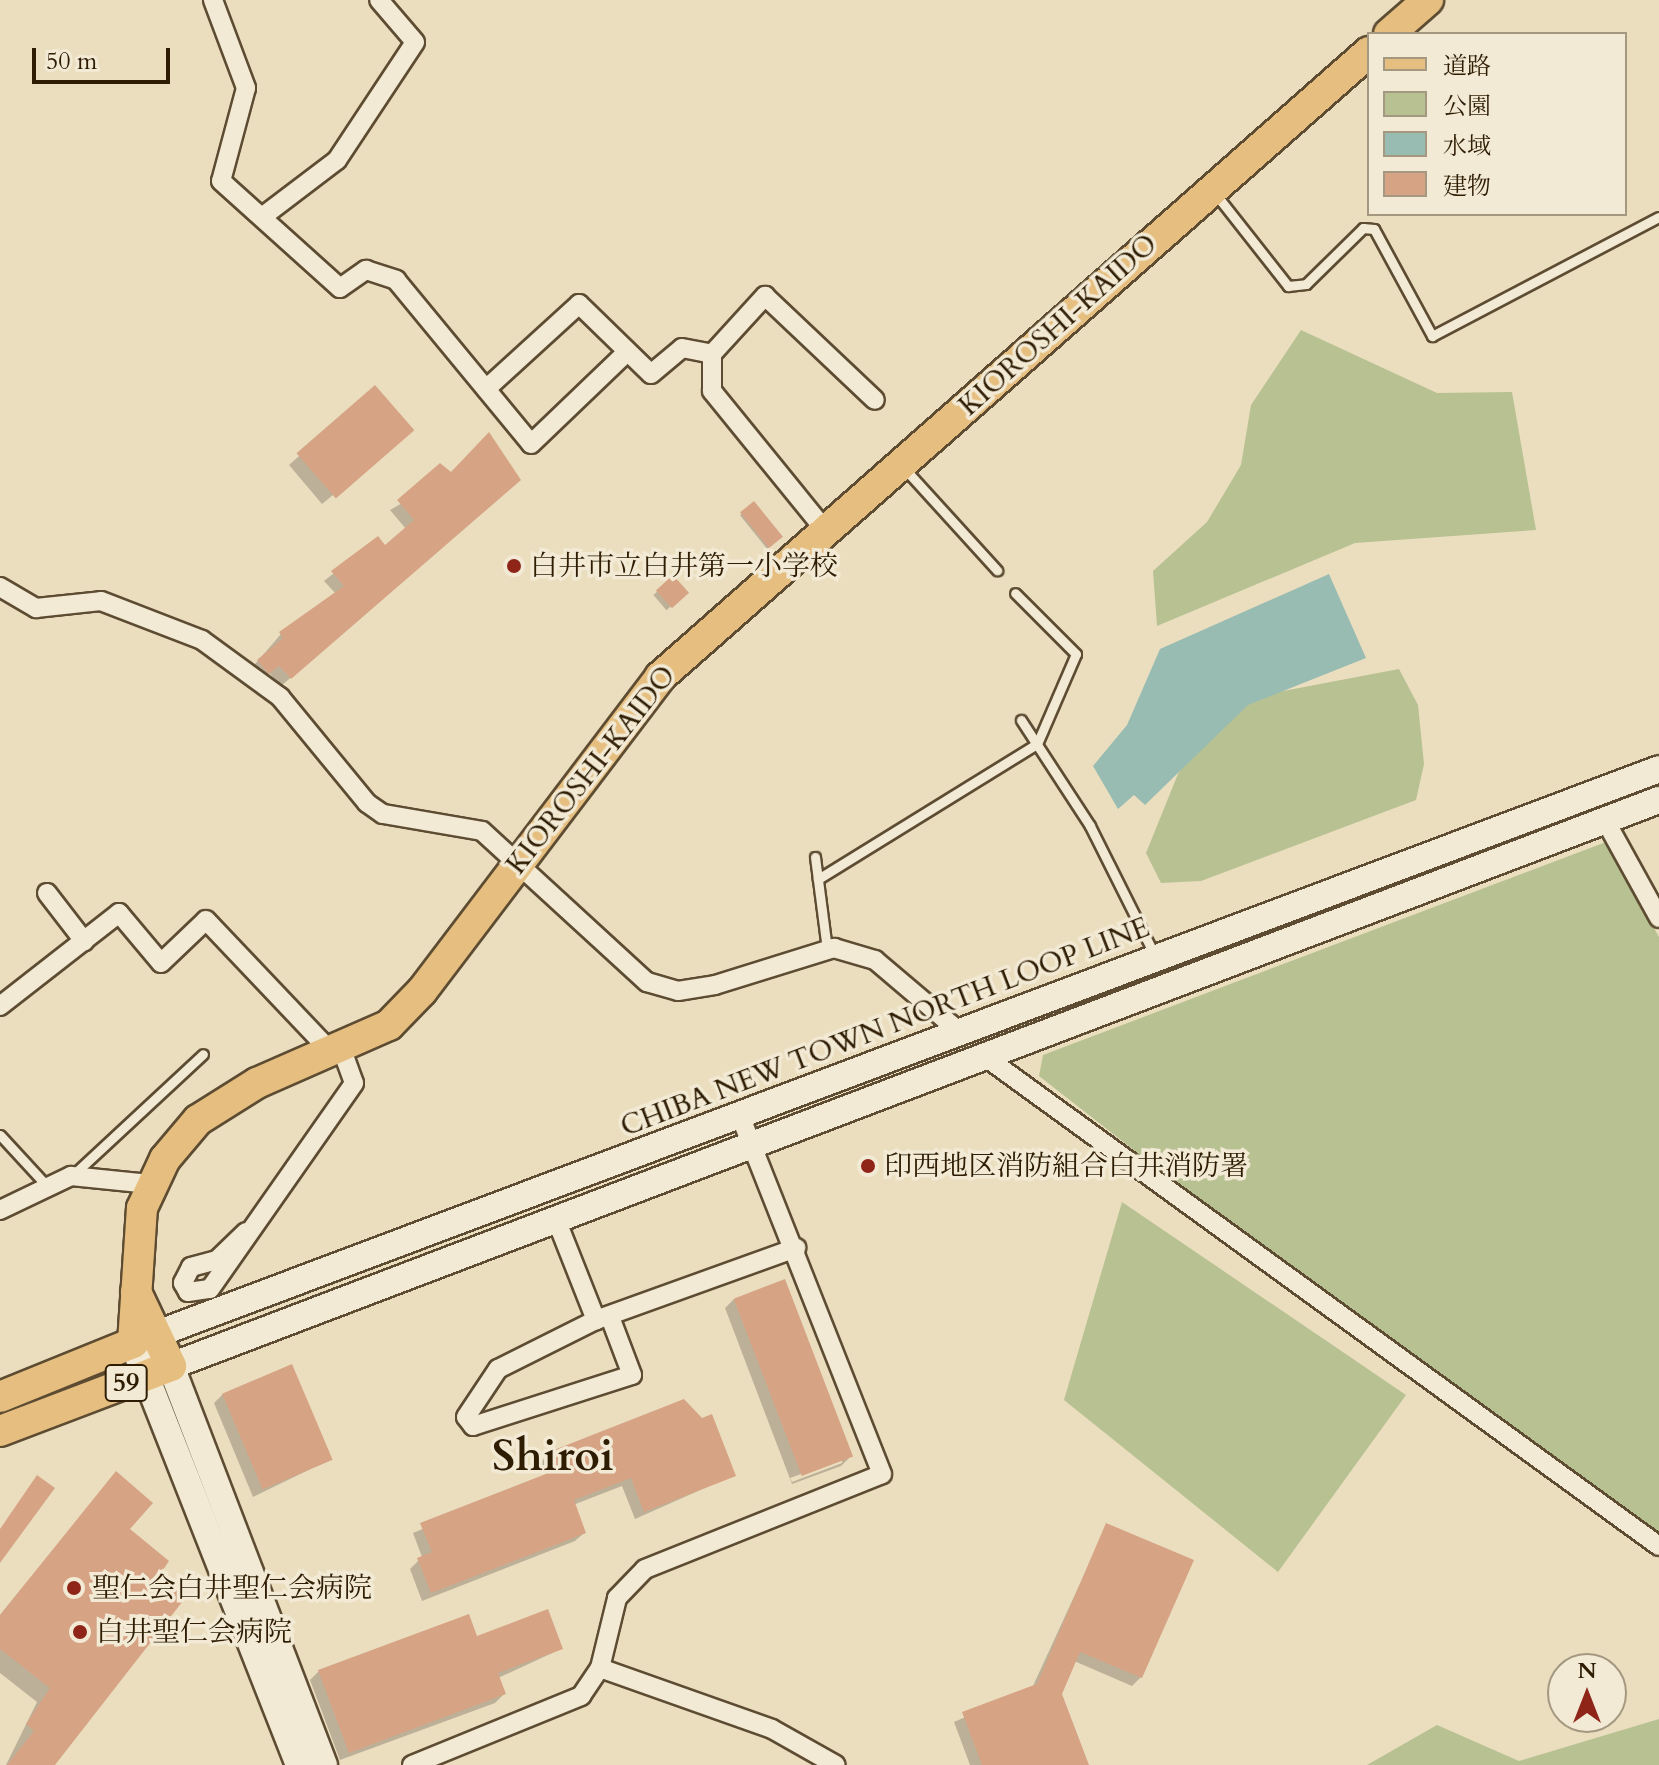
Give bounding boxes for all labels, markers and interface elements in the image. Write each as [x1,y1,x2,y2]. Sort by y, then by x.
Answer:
scale bar [36,32,174,82]
legend [1367,32,1627,216]
text: 50 m [46,45,97,78]
text: 道路 [1443,50,1491,83]
text: 公園 [1443,90,1491,123]
text: 水域 [1443,130,1491,163]
text: 建物 [1443,170,1491,203]
street label: KIOROSHI-KAIDO [952,227,1164,423]
place label: 白井市立白井第一小学校 [530,549,838,583]
marker: 白井市立白井第一小学校 [505,557,523,575]
street label: KIOROSHI-KAIDO [499,659,683,881]
street label: CHIBA NEW TOWN NORTH LOOP LINE [616,910,1154,1144]
place label: 印西地区消防組合白井消防署 [884,1149,1248,1183]
marker: 印西地区消防組合白井消防署 [859,1157,877,1175]
road number: 59 [104,1361,148,1405]
district label: Shiroi [492,1430,614,1482]
place label: 聖仁会白井聖仁会病院 [92,1571,372,1605]
marker: 聖仁会白井聖仁会病院 [63,1577,85,1599]
place label: 白井聖仁会病院 [96,1615,292,1649]
marker: 白井聖仁会病院 [71,1623,89,1641]
north arrow [1547,1653,1627,1733]
text: N [1577,1656,1597,1686]

